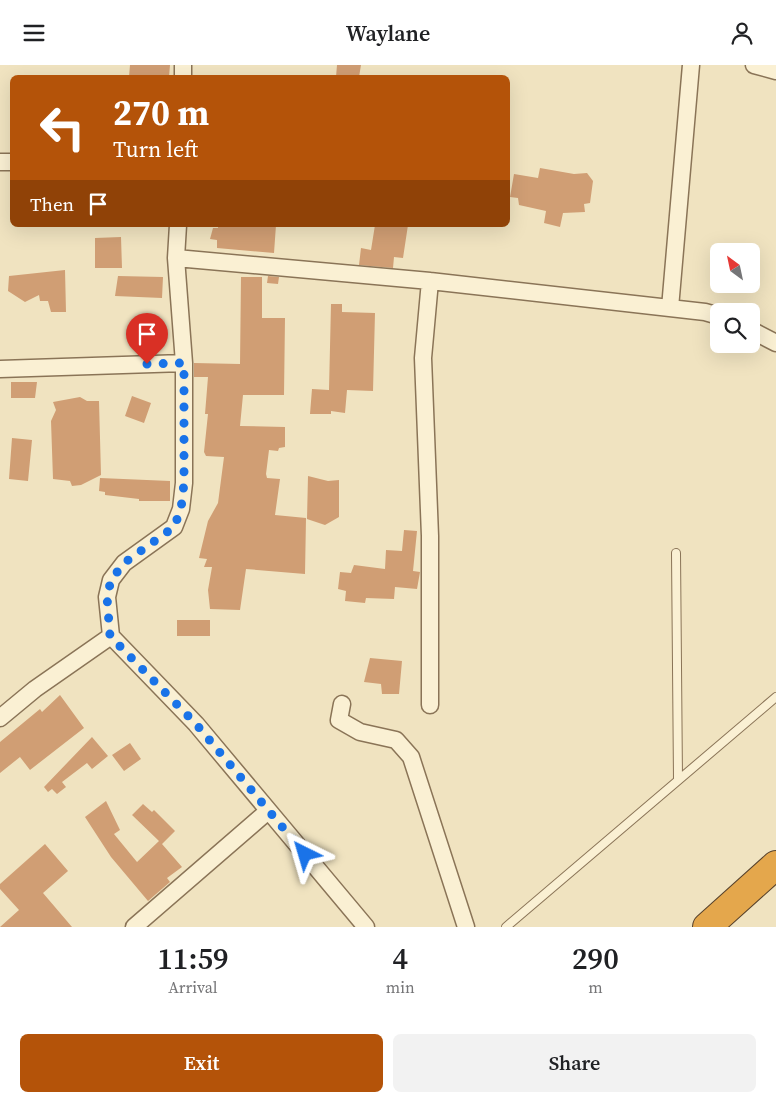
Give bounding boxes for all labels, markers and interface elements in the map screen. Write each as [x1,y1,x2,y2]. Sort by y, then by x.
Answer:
text: Waylane [346,18,430,48]
icon: menu [20,19,48,47]
icon: person [728,19,756,47]
text: 270 m [113,89,209,137]
icon: left [30,95,95,160]
text: Turn left [113,134,198,164]
icon: arrive [84,190,112,218]
text: Then [30,191,74,217]
north arrow [710,243,760,293]
map controls [710,243,760,353]
button: search [710,303,760,353]
pin [126,313,168,364]
icon: arrive [133,320,161,348]
position arrow [278,827,330,879]
text: 11:59 [157,938,229,979]
text: 4 [392,938,408,979]
text: 290 [572,938,619,979]
text: Arrival [168,976,218,998]
text: min [386,976,415,998]
text: m [588,976,603,998]
button: Exit [20,1034,383,1092]
button: Share [393,1034,756,1092]

